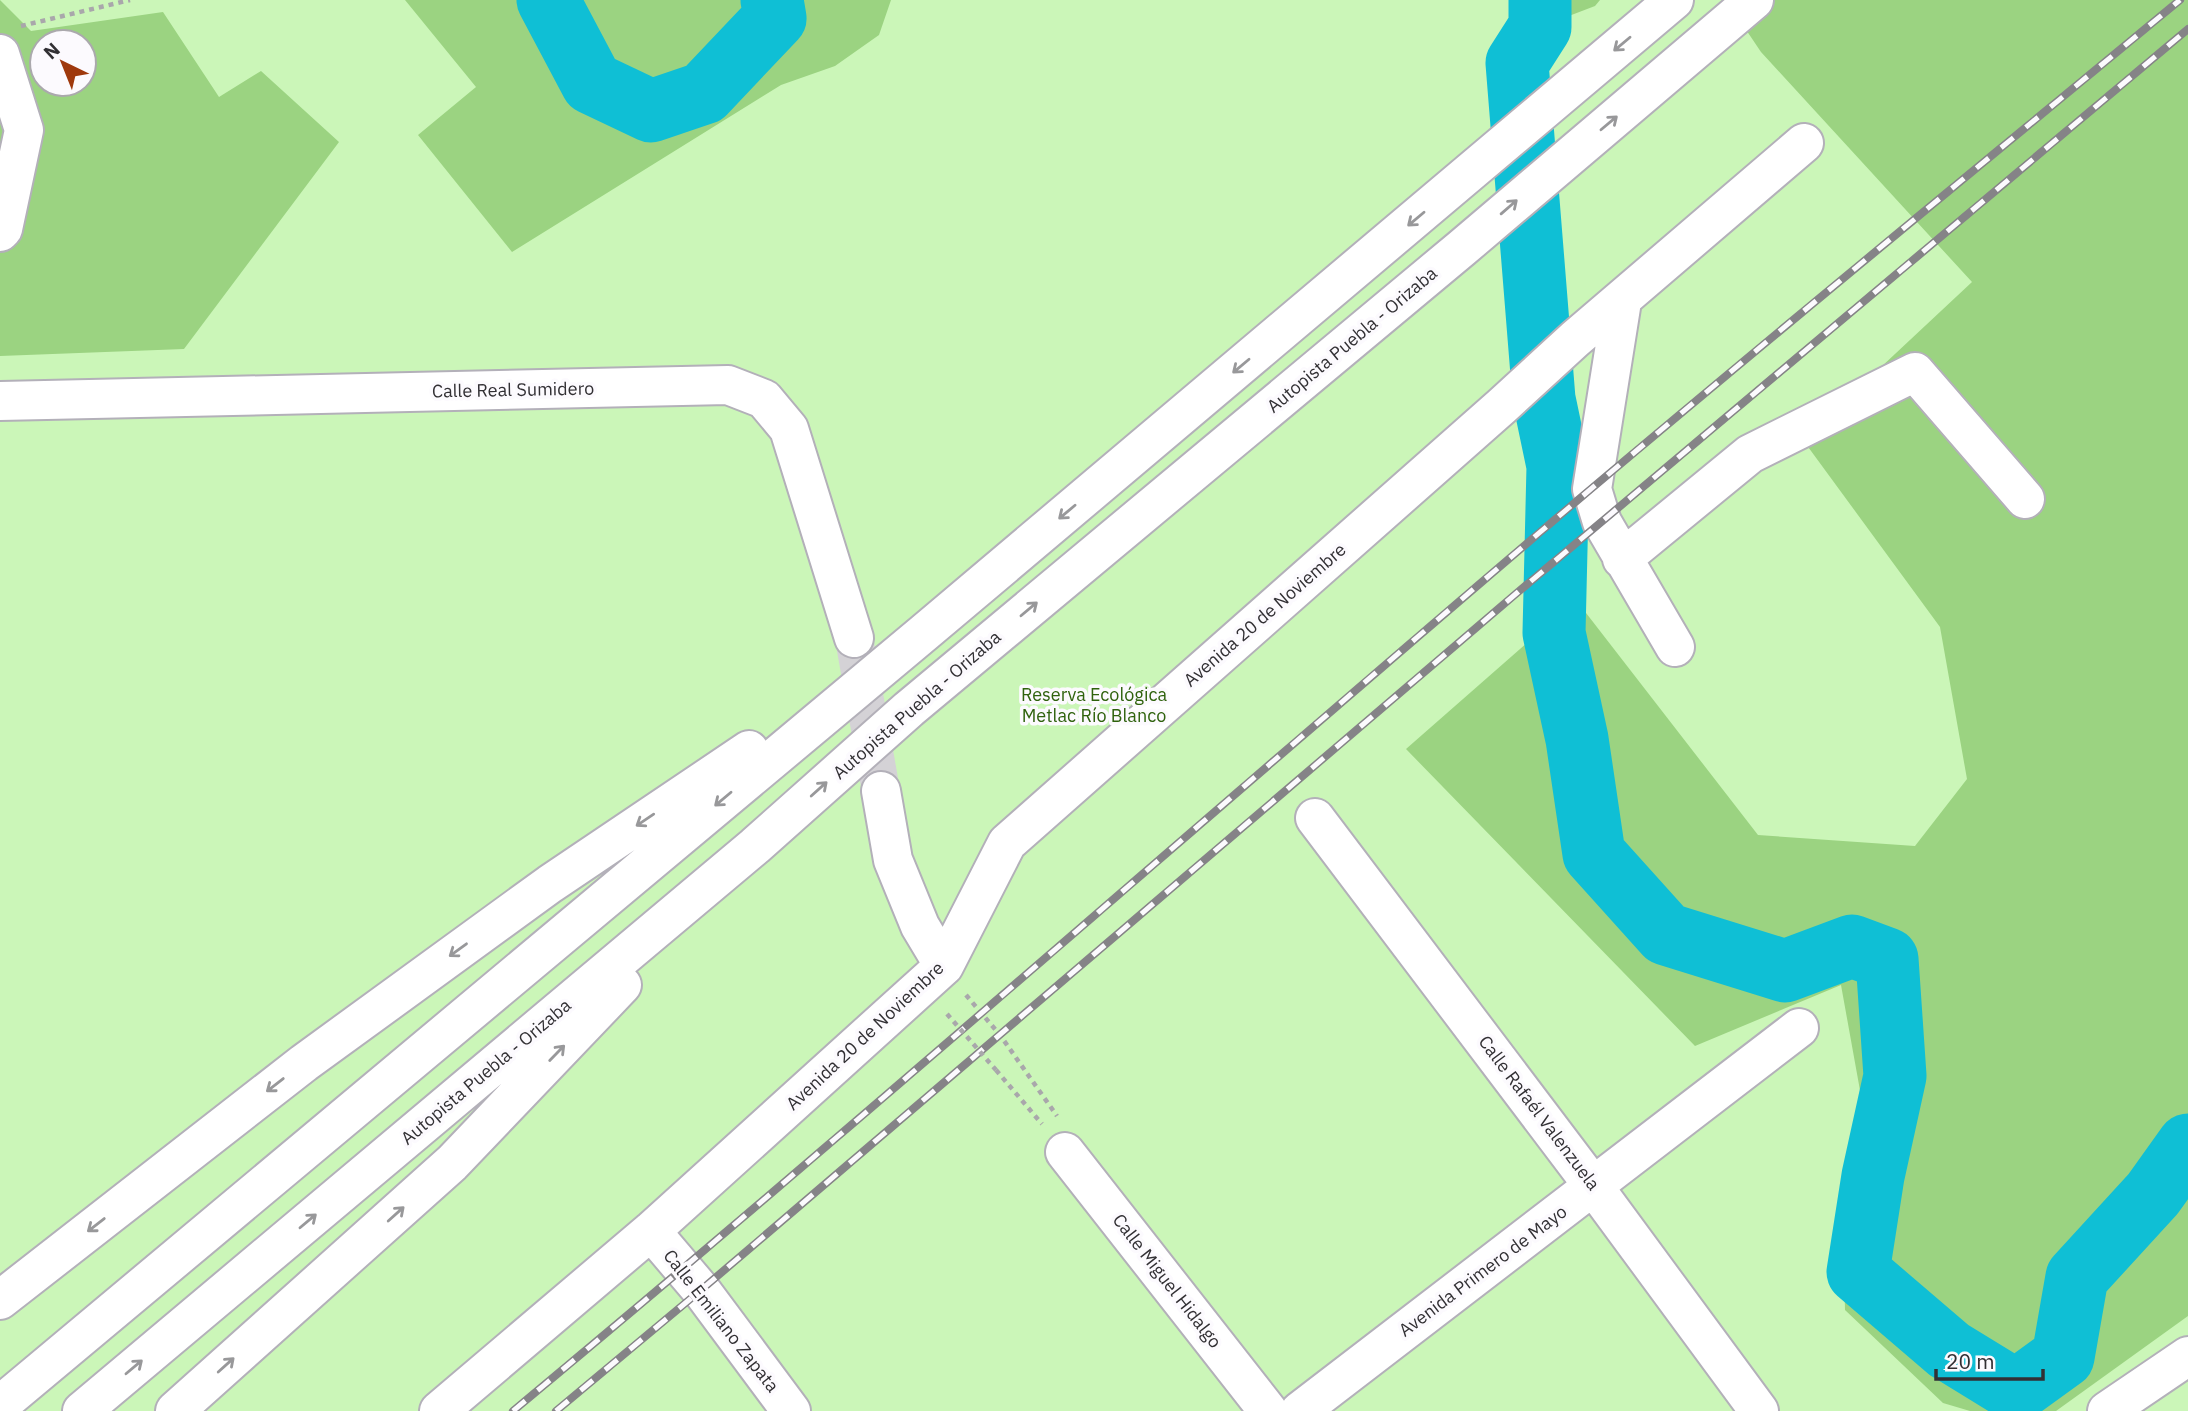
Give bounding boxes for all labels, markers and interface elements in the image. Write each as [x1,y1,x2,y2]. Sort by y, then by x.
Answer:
north arrow [28,28,98,98]
one-way arrow [1613,36,1631,52]
text: N [38,37,65,64]
one-way arrow [1600,115,1618,131]
one-way arrow [1500,199,1518,215]
one-way arrow [1407,212,1425,227]
street label: Autopista Puebla - Orizaba [1262,261,1442,418]
one-way arrow [1233,358,1251,374]
street label: Calle Real Sumidero [432,377,594,402]
one-way arrow [1059,504,1077,520]
street label: Avenida 20 de Noviembre [1179,538,1351,691]
one-way arrow [1020,602,1038,618]
street label: Autopista Puebla - Orizaba [828,625,1006,784]
park label: Reserva Ecológica Metlac Río Blanco [1021,683,1167,727]
one-way arrow [810,781,828,797]
one-way arrow [715,791,733,807]
one-way arrow [635,813,655,827]
one-way arrow [449,943,468,958]
street label: Avenida 20 de Noviembre [781,956,949,1115]
street label: Autopista Puebla - Orizaba [396,993,576,1150]
street label: Calle Rafaél Valenzuela [1474,1031,1605,1195]
one-way arrow [548,1045,565,1062]
one-way arrow [267,1078,285,1093]
street label: Avenida Primero de Mayo [1394,1200,1571,1341]
one-way arrow [387,1205,404,1222]
street label: Calle Miguel Hidalgo [1108,1209,1227,1352]
one-way arrow [299,1213,317,1229]
one-way arrow [87,1218,105,1233]
street label: Calle Emiliano Zapata [658,1245,785,1397]
scale bar [1936,1338,2043,1382]
text: 20 m [1946,1347,1995,1375]
one-way arrow [217,1357,234,1374]
one-way arrow [125,1359,143,1375]

